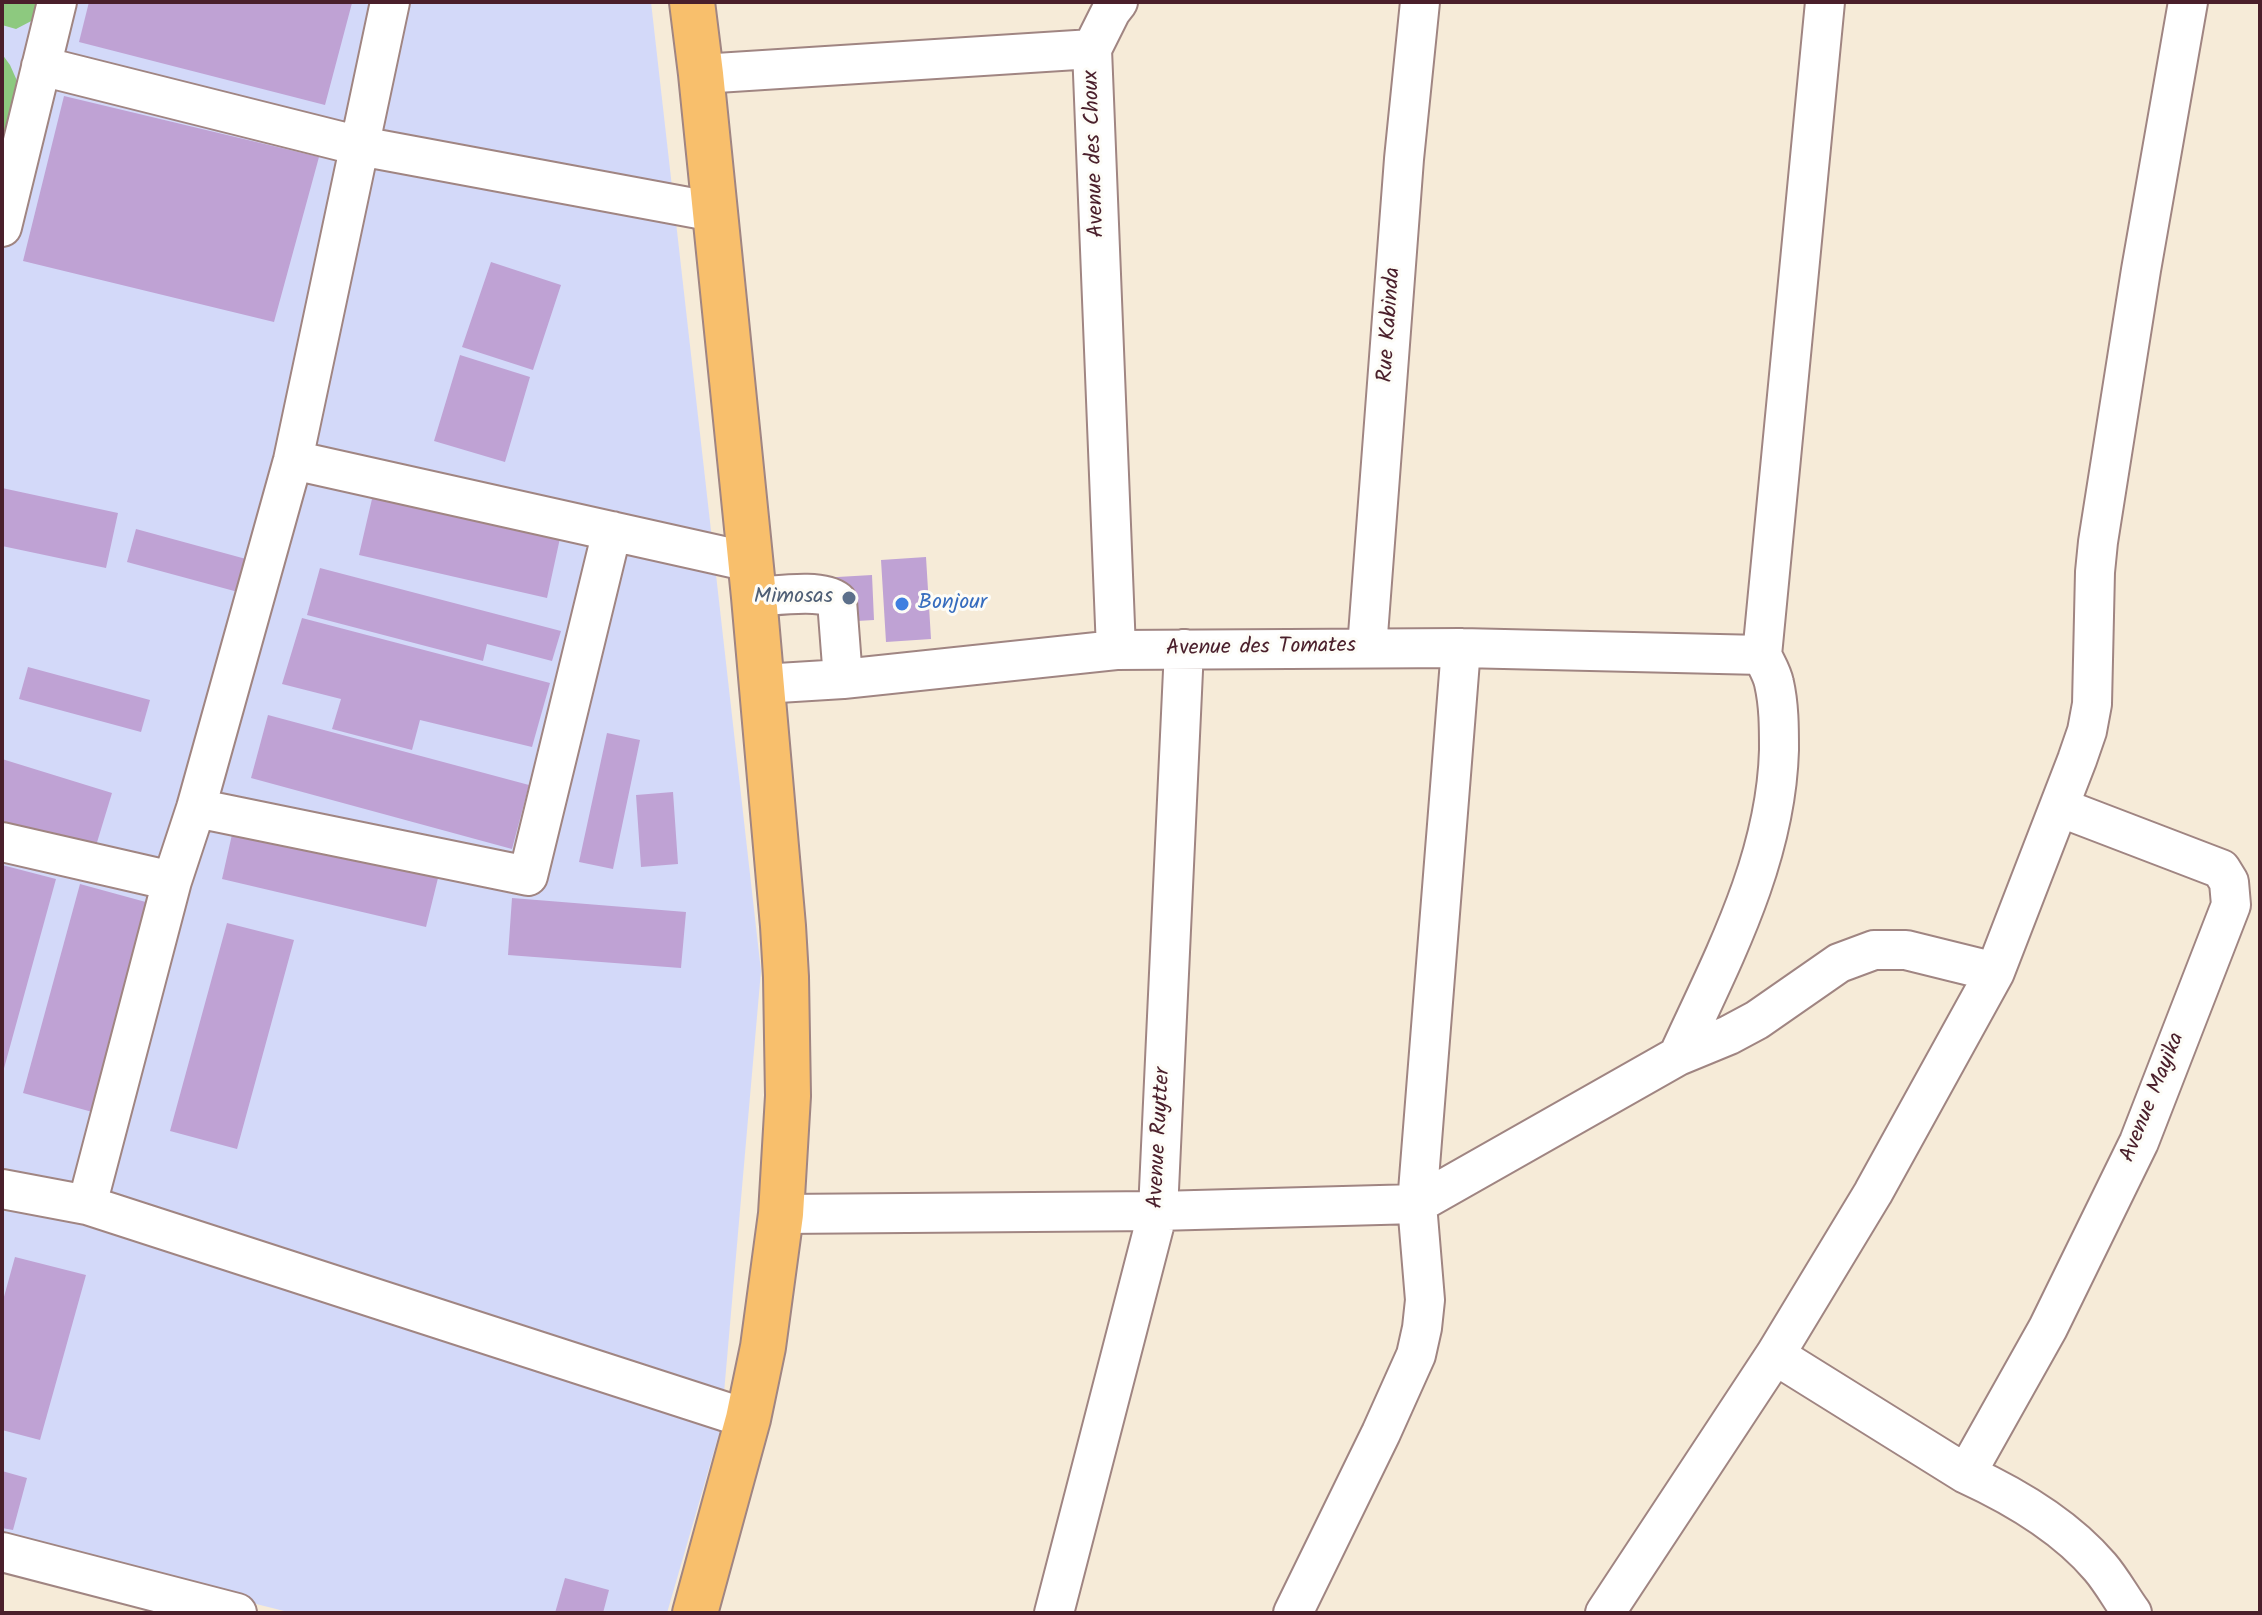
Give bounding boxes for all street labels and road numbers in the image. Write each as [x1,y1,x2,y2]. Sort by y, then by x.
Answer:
street label: Avenue des Choux [1080,70,1112,238]
street label: Rue Kabinda [1374,267,1408,383]
street label: Avenue des Tomates [1166,634,1356,664]
street label: Avenue Mayika [2116,1029,2192,1167]
street label: Avenue Ruytter [1144,1067,1178,1209]

